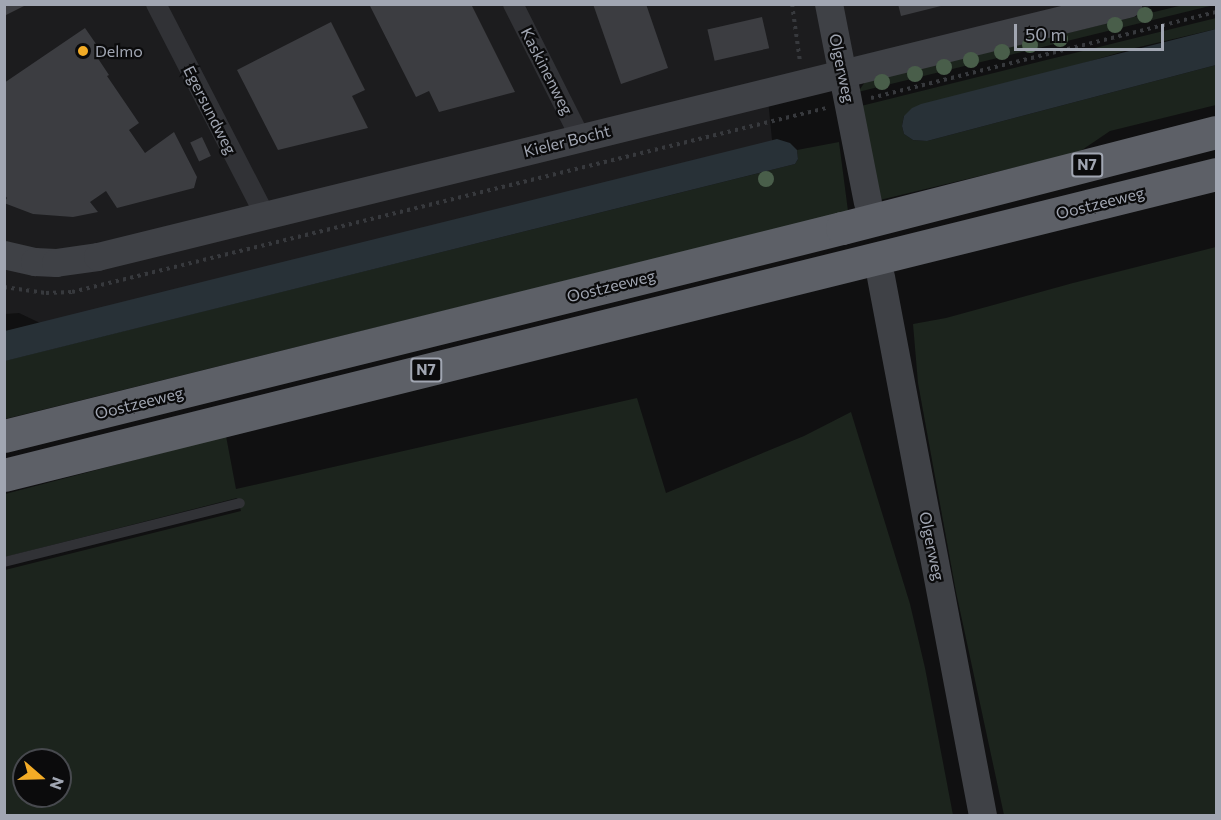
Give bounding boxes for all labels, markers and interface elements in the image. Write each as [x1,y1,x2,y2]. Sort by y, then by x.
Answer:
scale bar [1017,12,1167,50]
text: 50 m [1025,23,1066,45]
street label: Kaskinenweg [517,24,577,118]
street label: Olgerweg [825,32,859,104]
place label: Delmo [95,41,143,61]
marker: Delmo [76,44,90,58]
street label: Egersundweg [179,63,241,157]
street label: Kieler Bocht [522,121,612,161]
road number: N7 [1070,153,1104,177]
street label: Oostzeeweg [1054,183,1146,223]
street label: Oostzeeweg [565,266,657,306]
road number: N7 [410,358,442,382]
street label: Oostzeeweg [93,383,185,423]
street label: Olgerweg [915,510,949,582]
north arrow [12,748,72,808]
text: N [47,775,68,793]

